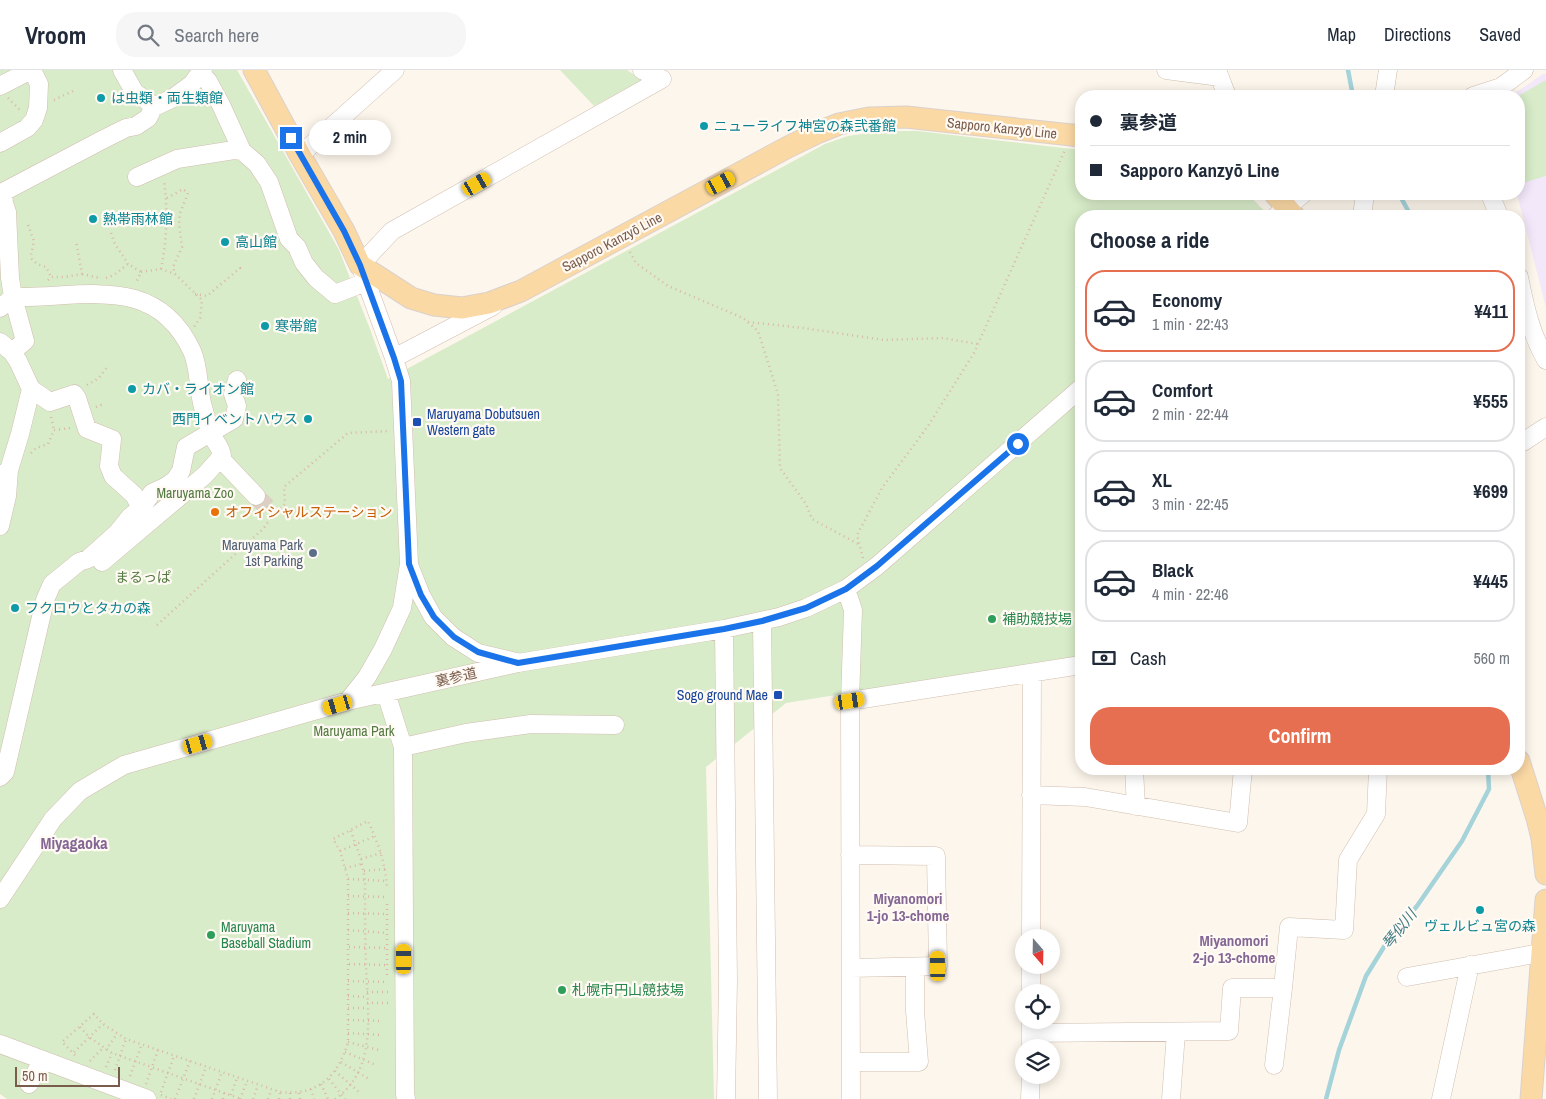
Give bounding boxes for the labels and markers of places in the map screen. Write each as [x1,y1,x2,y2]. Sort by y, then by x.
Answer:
place label: は虫類・両生類館 [111,89,223,107]
marker: は虫類・両生類館 [95,92,107,104]
place label: ニューライフ神宮の森弐番館 [714,117,896,135]
marker: ニューライフ神宮の森弐番館 [698,120,710,132]
place label: 熱帯雨林館 [103,210,173,228]
marker: 熱帯雨林館 [87,213,99,225]
place label: 高山館 [235,233,277,251]
marker: 高山館 [219,236,231,248]
place label: 寒帯館 [275,317,317,335]
marker: 寒帯館 [259,320,271,332]
place label: カバ・ライオン館 [142,380,254,398]
marker: カバ・ライオン館 [126,383,138,395]
place label: Maruyama Dobutsuen Western gate [427,405,540,439]
place label: 西門イベントハウス [172,410,298,428]
marker: 西門イベントハウス [302,413,314,425]
marker: Maruyama Dobutsuen Western gate [411,416,423,428]
place label: オフィシャルステーション [225,503,392,521]
marker: オフィシャルステーション [209,506,221,518]
place label: Maruyama Park 1st Parking [222,536,304,570]
marker: Maruyama Park 1st Parking [307,547,319,559]
place label: フクロウとタカの森 [25,599,151,617]
marker: フクロウとタカの森 [9,602,21,614]
place label: 補助競技場 [1002,610,1072,628]
marker: 補助競技場 [986,613,998,625]
place label: Sogo ground Mae [677,686,768,704]
marker: Sogo ground Mae [772,689,784,701]
marker: ヴェルビュ宮の森 [1474,904,1486,916]
place label: ヴェルビュ宮の森 [1424,917,1536,935]
place label: Maruyama Baseball Stadium [221,918,311,952]
marker: Maruyama Baseball Stadium [205,929,217,941]
place label: 札幌市円山競技場 [572,981,684,999]
marker: 札幌市円山競技場 [556,984,568,996]

